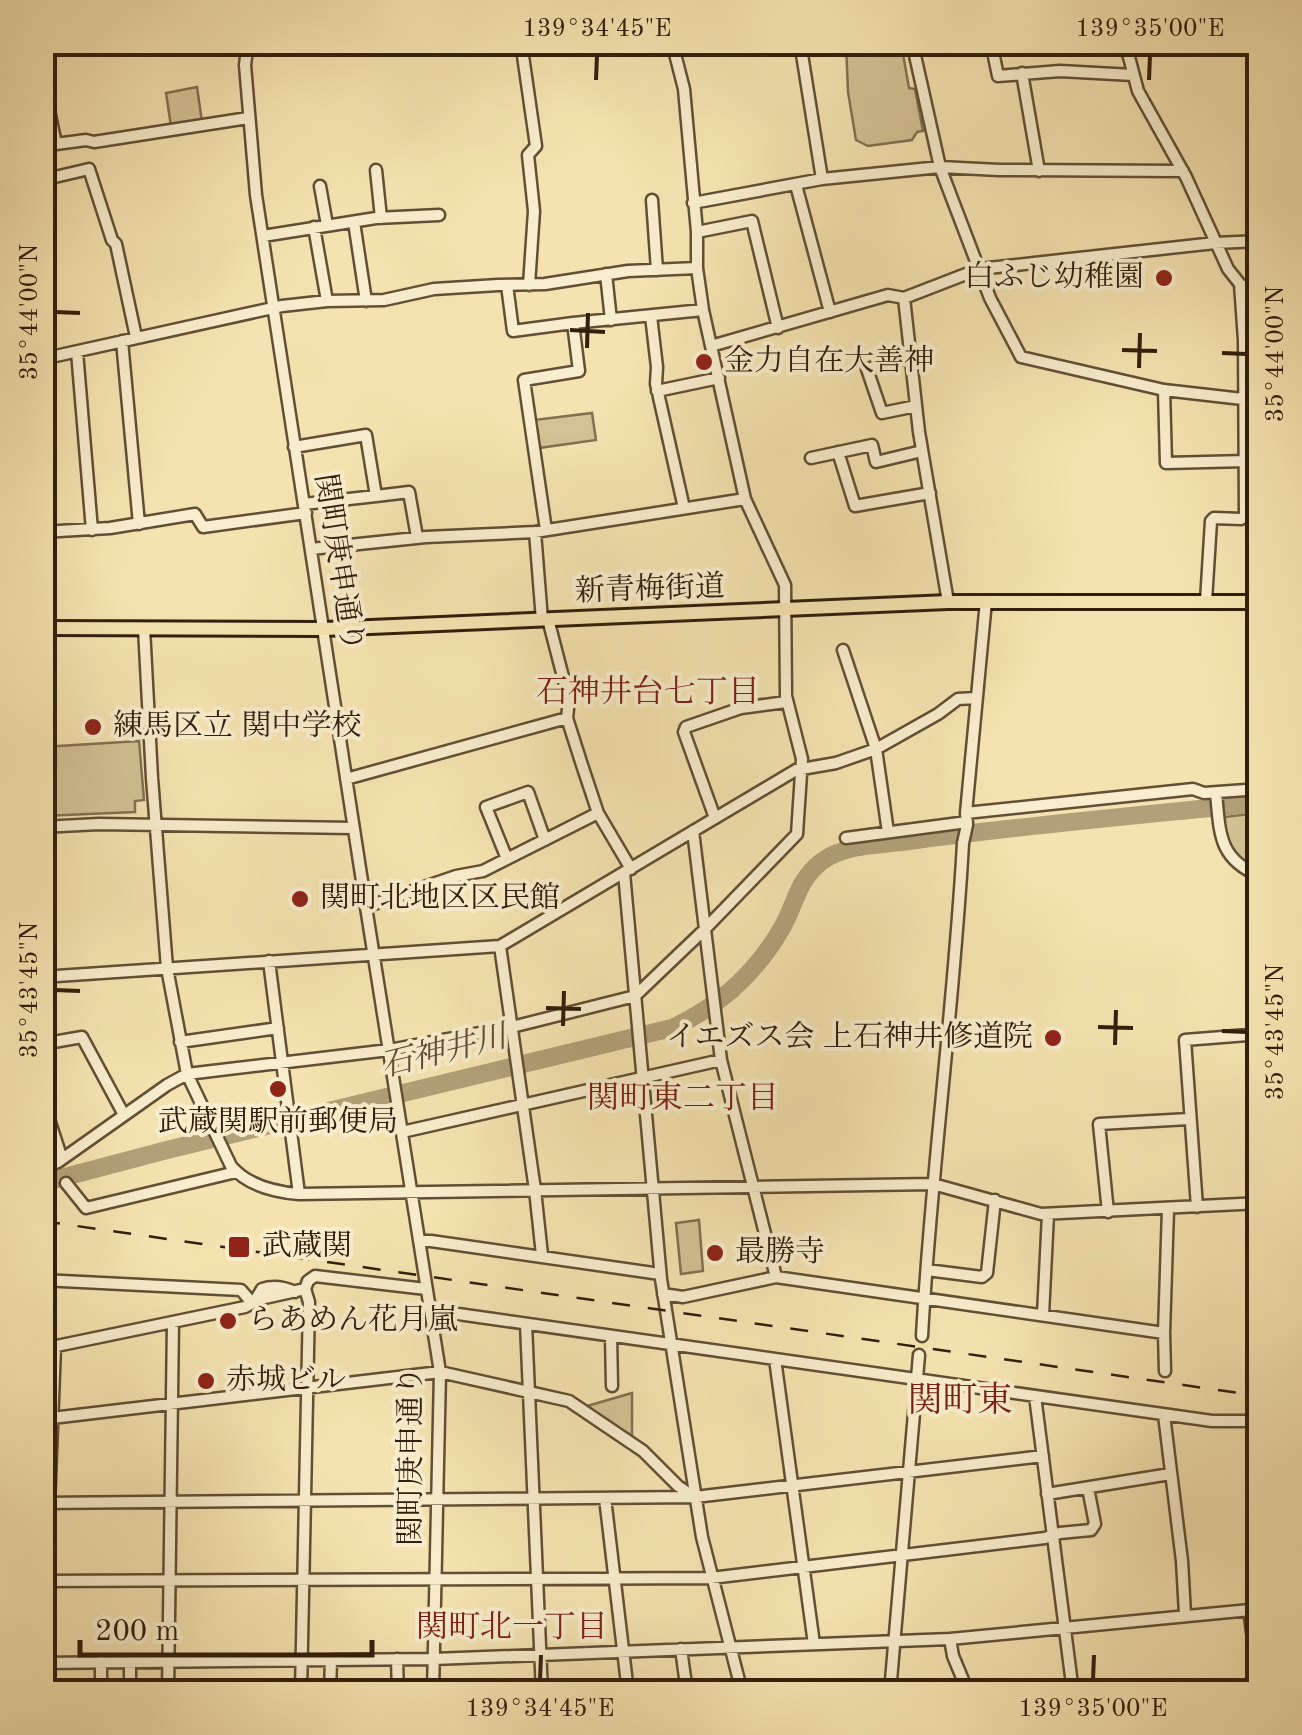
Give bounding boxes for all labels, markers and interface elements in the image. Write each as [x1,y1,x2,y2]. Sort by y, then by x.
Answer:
text: 139°34'45"E [522,17,672,42]
text: 139°35'00"E [1075,17,1225,42]
text: 35°44'00"N [18,244,43,380]
place label: 白ふじ幼稚園 [964,260,1144,293]
marker: 白ふじ幼稚園 [1153,267,1175,289]
text: 35°44'00"N [1264,286,1289,422]
place label: 金力自在大善神 [724,344,934,377]
marker: 金力自在大善神 [693,351,715,373]
street label: 関町庚申通り [309,471,370,654]
street label: 新青梅街道 [574,569,725,608]
district label: 石神井台七丁目 [536,674,760,710]
place label: 練馬区立 関中学校 [113,709,361,742]
marker: 練馬区立 関中学校 [82,716,104,738]
place label: 関町北地区区民館 [320,881,560,914]
marker: 関町北地区区民館 [289,888,311,910]
text: 35°43'45"N [18,922,43,1058]
text: 35°43'45"N [1264,964,1289,1100]
water label: 石神井川 [377,1018,513,1084]
place label: イエズス会 上石神井修道院 [666,1020,1033,1053]
marker: イエズス会 上石神井修道院 [1042,1027,1064,1049]
marker: 武蔵関駅前郵便局 [267,1078,289,1100]
district label: 関町東二丁目 [587,1080,779,1116]
place label: 武蔵関駅前郵便局 [158,1105,398,1138]
place label: 武蔵関 [262,1229,352,1262]
marker: 武蔵関 [226,1234,252,1260]
place label: 最勝寺 [735,1235,825,1268]
marker: 最勝寺 [704,1242,726,1264]
place label: らあめん花月嵐 [248,1303,458,1336]
marker: らあめん花月嵐 [217,1310,239,1332]
place label: 赤城ビル [226,1364,346,1396]
street label: 関町庚申通り [394,1366,427,1546]
marker: 赤城ビル [195,1370,217,1392]
district label: 関町東 [907,1381,1013,1419]
scale bar [80,1595,372,1657]
district label: 関町北一丁目 [416,1610,608,1645]
text: 200 m [95,1617,179,1647]
text: 139°34'45"E [465,1697,615,1722]
text: 139°35'00"E [1018,1697,1168,1722]

